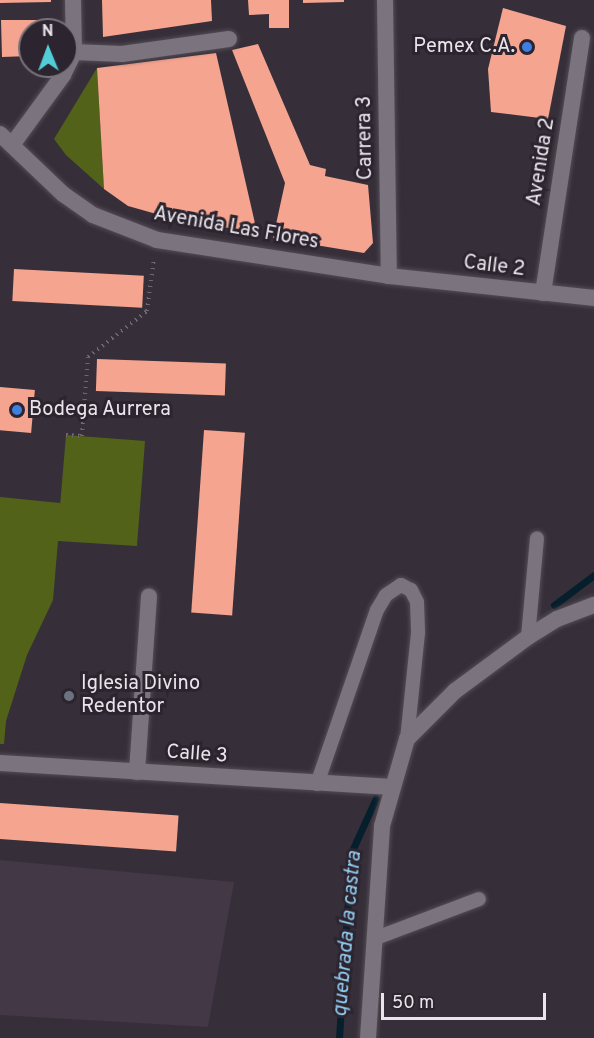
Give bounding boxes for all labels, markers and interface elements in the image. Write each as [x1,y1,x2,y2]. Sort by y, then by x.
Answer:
north arrow [18,18,78,78]
text: N [42,22,54,42]
place label: Pemex C.A. [413,35,515,59]
marker: Pemex C.A. [520,40,534,54]
street label: Carrera 3 [353,96,379,180]
street label: Avenida 2 [523,116,561,208]
street label: Avenida Las Flores [152,203,320,255]
street label: Calle 2 [462,251,526,283]
place label: Bodega Aurrera [29,398,171,422]
marker: Bodega Aurrera [10,403,24,417]
place label: Iglesia Divino Redentor [81,672,200,719]
marker: Iglesia Divino Redentor [62,689,76,703]
street label: Calle 3 [166,741,228,769]
water label: quebrada la castra [328,850,368,1018]
scale bar [384,981,549,1019]
text: 50 m [392,992,434,1015]

